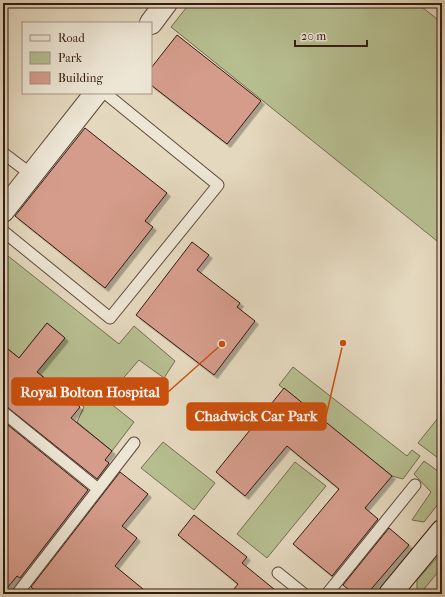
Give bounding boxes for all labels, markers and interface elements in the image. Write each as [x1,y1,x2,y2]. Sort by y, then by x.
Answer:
legend [22,22,152,94]
scale bar [295,22,367,48]
text: 20 m [301,29,326,43]
text: Road [58,31,85,45]
text: Park [58,51,83,65]
text: Building [58,71,103,85]
callout: Royal Bolton Hospital [12,378,168,405]
text: Royal Bolton Hospital [20,383,161,401]
callout: Chadwick Car Park [187,403,326,430]
text: Chadwick Car Park [195,407,319,425]

